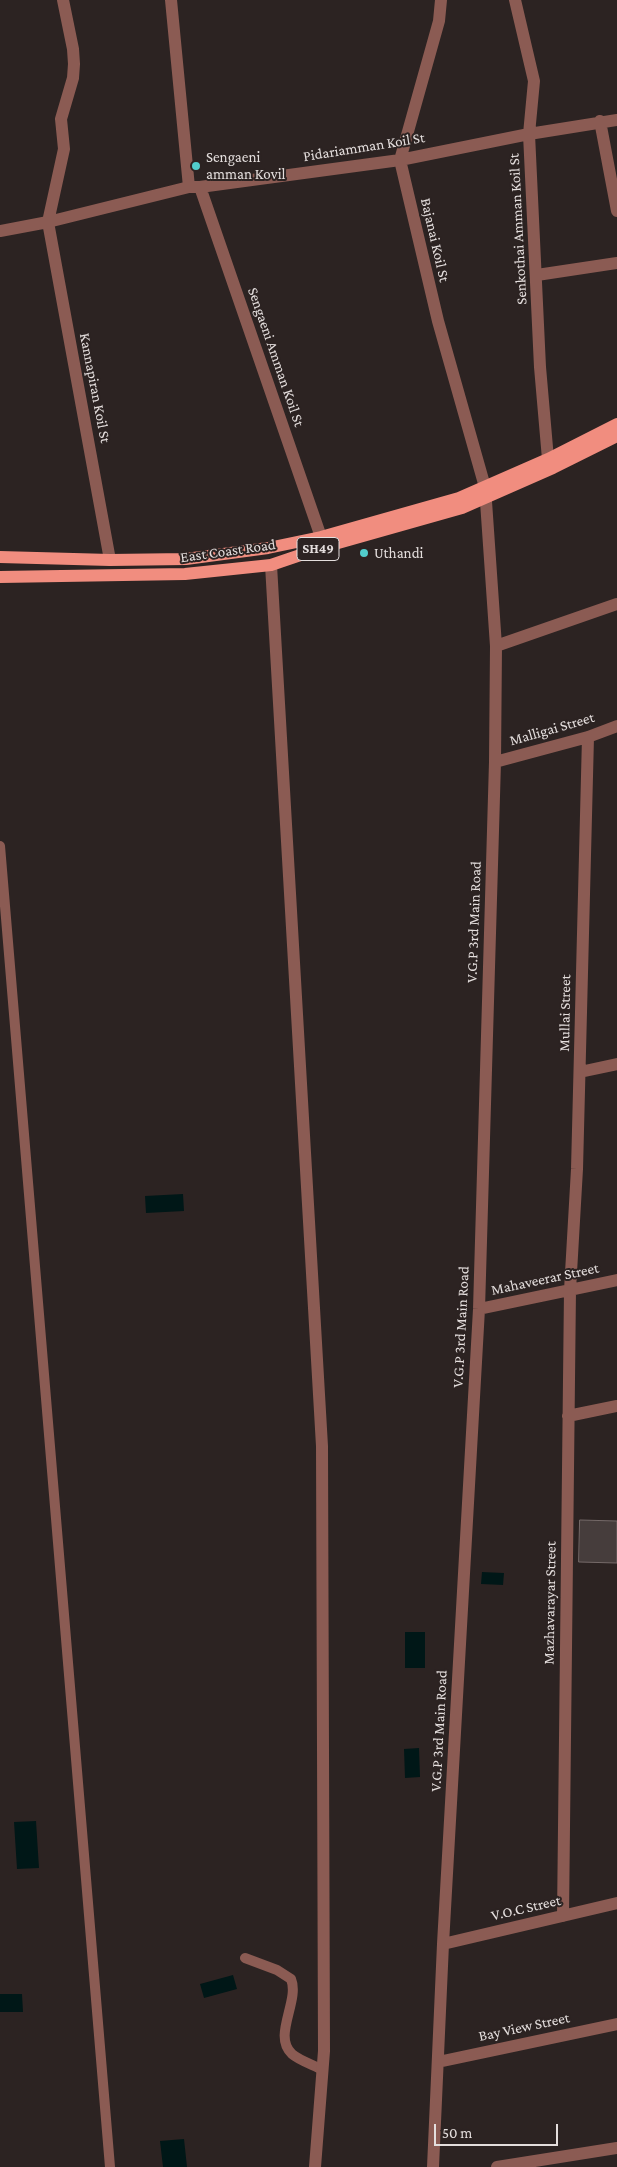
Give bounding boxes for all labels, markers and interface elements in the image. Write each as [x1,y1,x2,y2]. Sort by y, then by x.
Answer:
street label: Pidariamman Koil St [302,128,426,166]
place label: Sengaeni amman Kovil [206,148,286,183]
street label: Senkothai Amman Koil St [505,153,531,305]
marker: Sengaeni amman Kovil [190,160,202,172]
street label: Bajanai Koil St [417,196,453,284]
street label: Sengaeni Amman Koil St [244,285,308,429]
street label: Kannapiran Koil St [76,331,114,445]
street label: East Coast Road [179,535,277,567]
road number: SH49 [297,538,339,560]
place label: Uthandi [374,544,423,562]
marker: Uthandi [358,547,370,559]
street label: Malligai Street [508,708,596,750]
street label: V.G.P 3rd Main Road [463,861,485,983]
street label: Mullai Street [555,974,575,1052]
street label: Mahaveerar Street [490,1259,600,1299]
street label: V.G.P 3rd Main Road [449,1266,473,1388]
street label: Mazhavarayar Street [540,1541,560,1665]
street label: V.G.P 3rd Main Road [427,1670,451,1792]
street label: V.O.C Street [490,1891,562,1925]
street label: Bay View Street [477,2009,571,2045]
scale bar [437,2114,561,2146]
text: 50 m [442,2125,472,2141]

